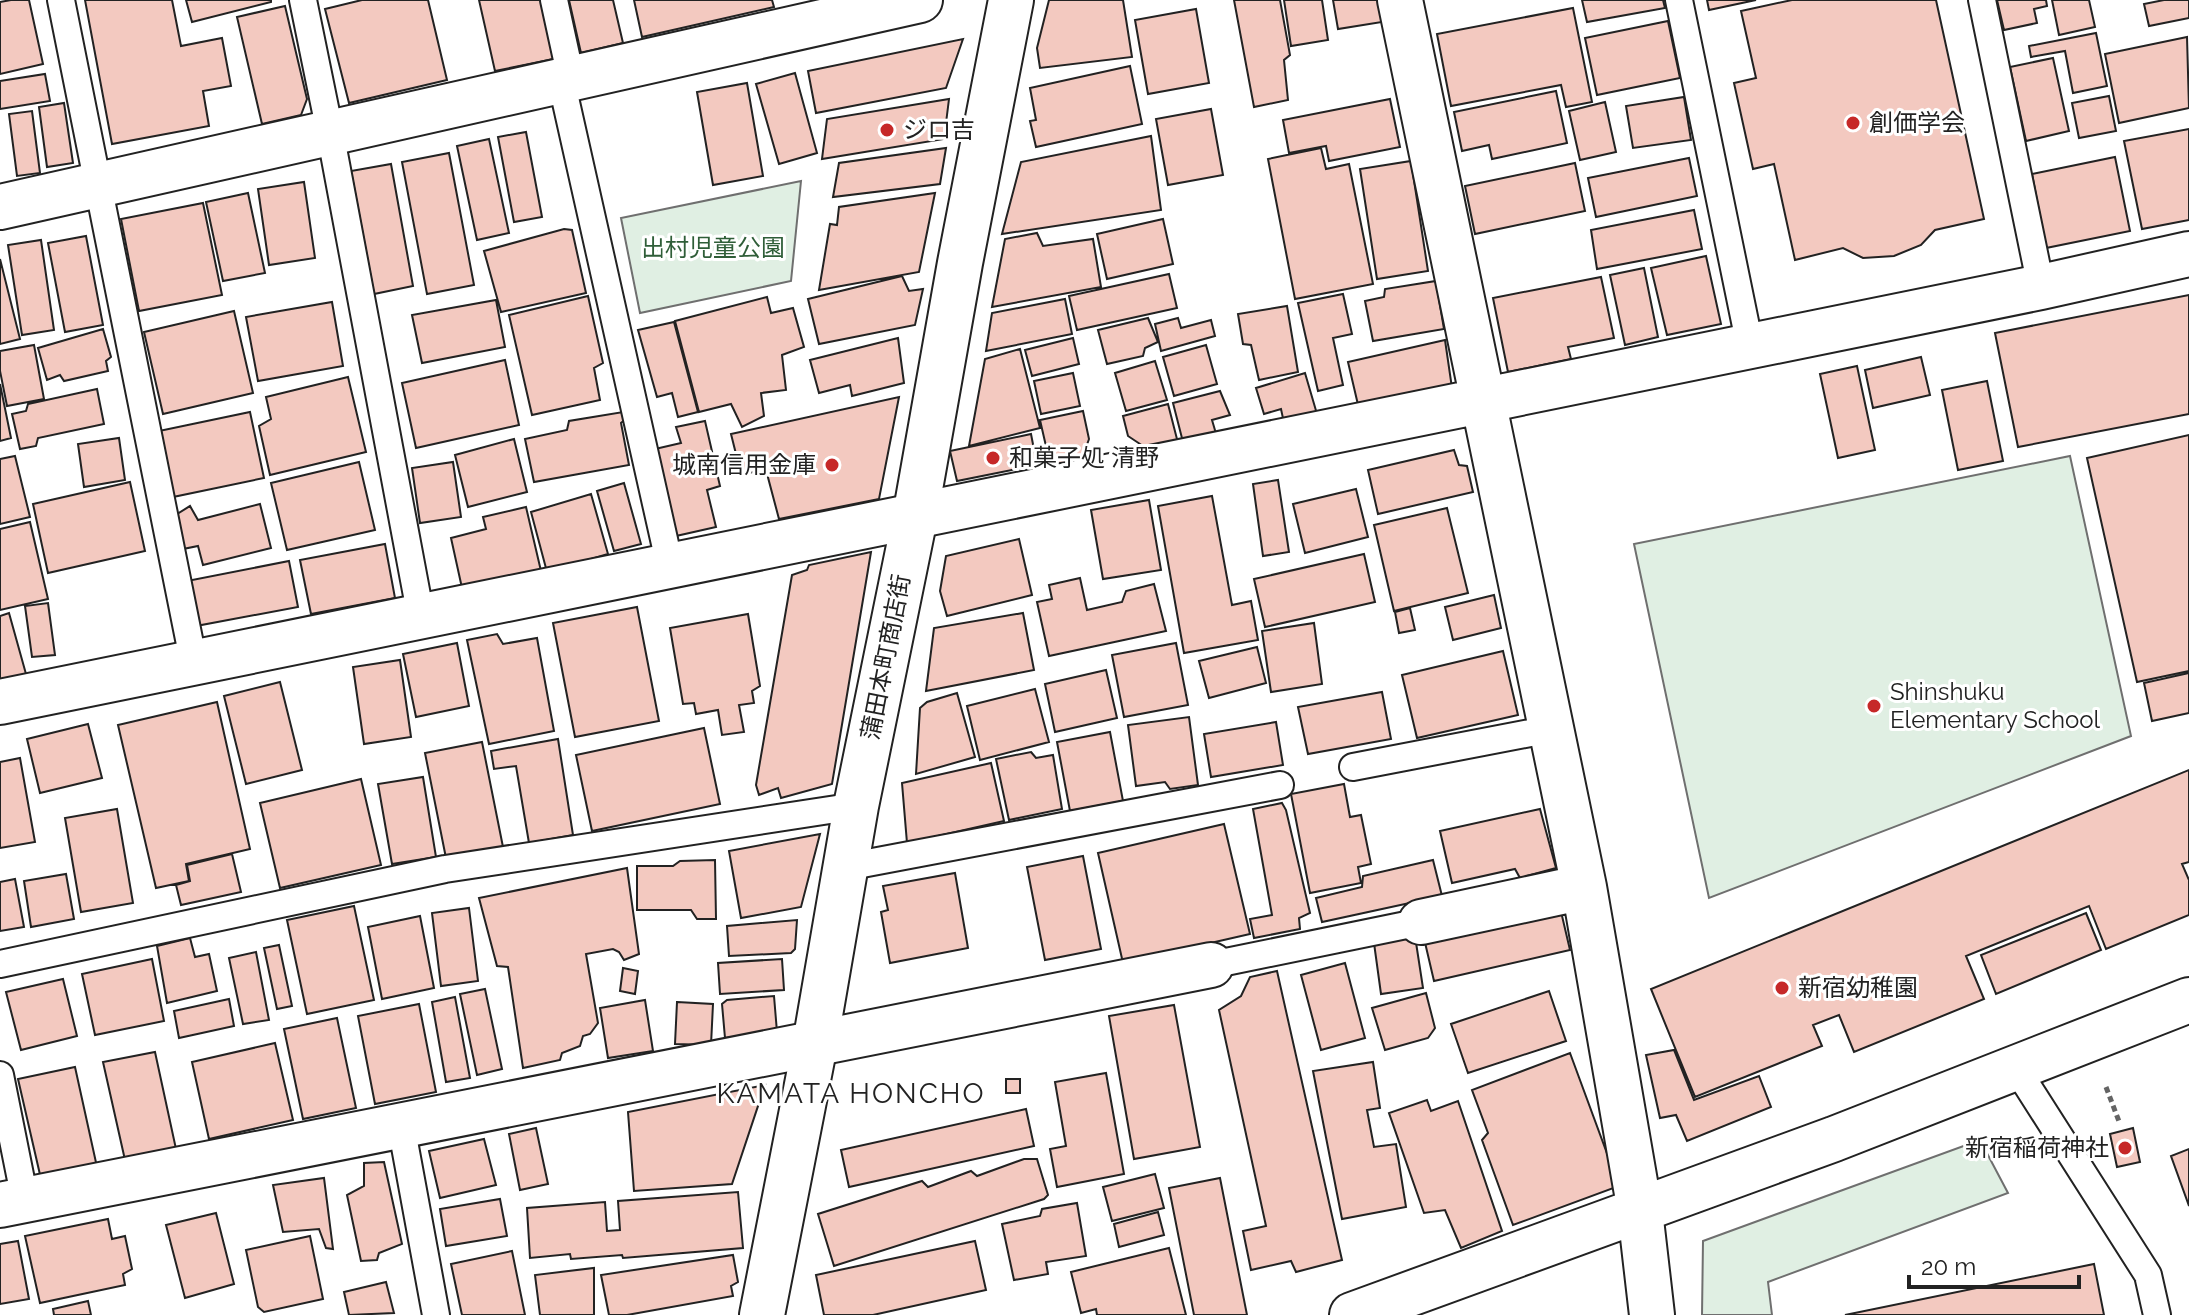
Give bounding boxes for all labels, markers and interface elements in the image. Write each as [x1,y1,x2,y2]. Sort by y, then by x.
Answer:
place label: 創価学会 [1869,108,1965,137]
marker: 創価学会 [1844,114,1862,132]
place label: ジロ吉 [903,115,975,144]
marker: ジロ吉 [878,121,896,139]
park label: 出村児童公園 [641,233,785,262]
place label: 和菓子処 清野 [1009,443,1159,472]
marker: 和菓子処 清野 [984,449,1002,467]
place label: 城南信用金庫 [672,450,816,479]
marker: 城南信用金庫 [823,456,841,474]
street label: 蒲田本町商店街 [855,572,916,742]
place label: Shinshuku Elementary School [1890,677,2101,734]
marker: Shinshuku Elementary School [1865,697,1883,715]
place label: 新宿幼稚園 [1798,973,1918,1002]
marker: 新宿幼稚園 [1773,979,1791,997]
district label: KAMATA HONCHO [716,1077,986,1110]
place label: 新宿稲荷神社 [1965,1133,2109,1162]
marker: 新宿稲荷神社 [2116,1139,2134,1157]
scale bar [1909,1239,2079,1289]
text: 20 m [1921,1252,1976,1281]

